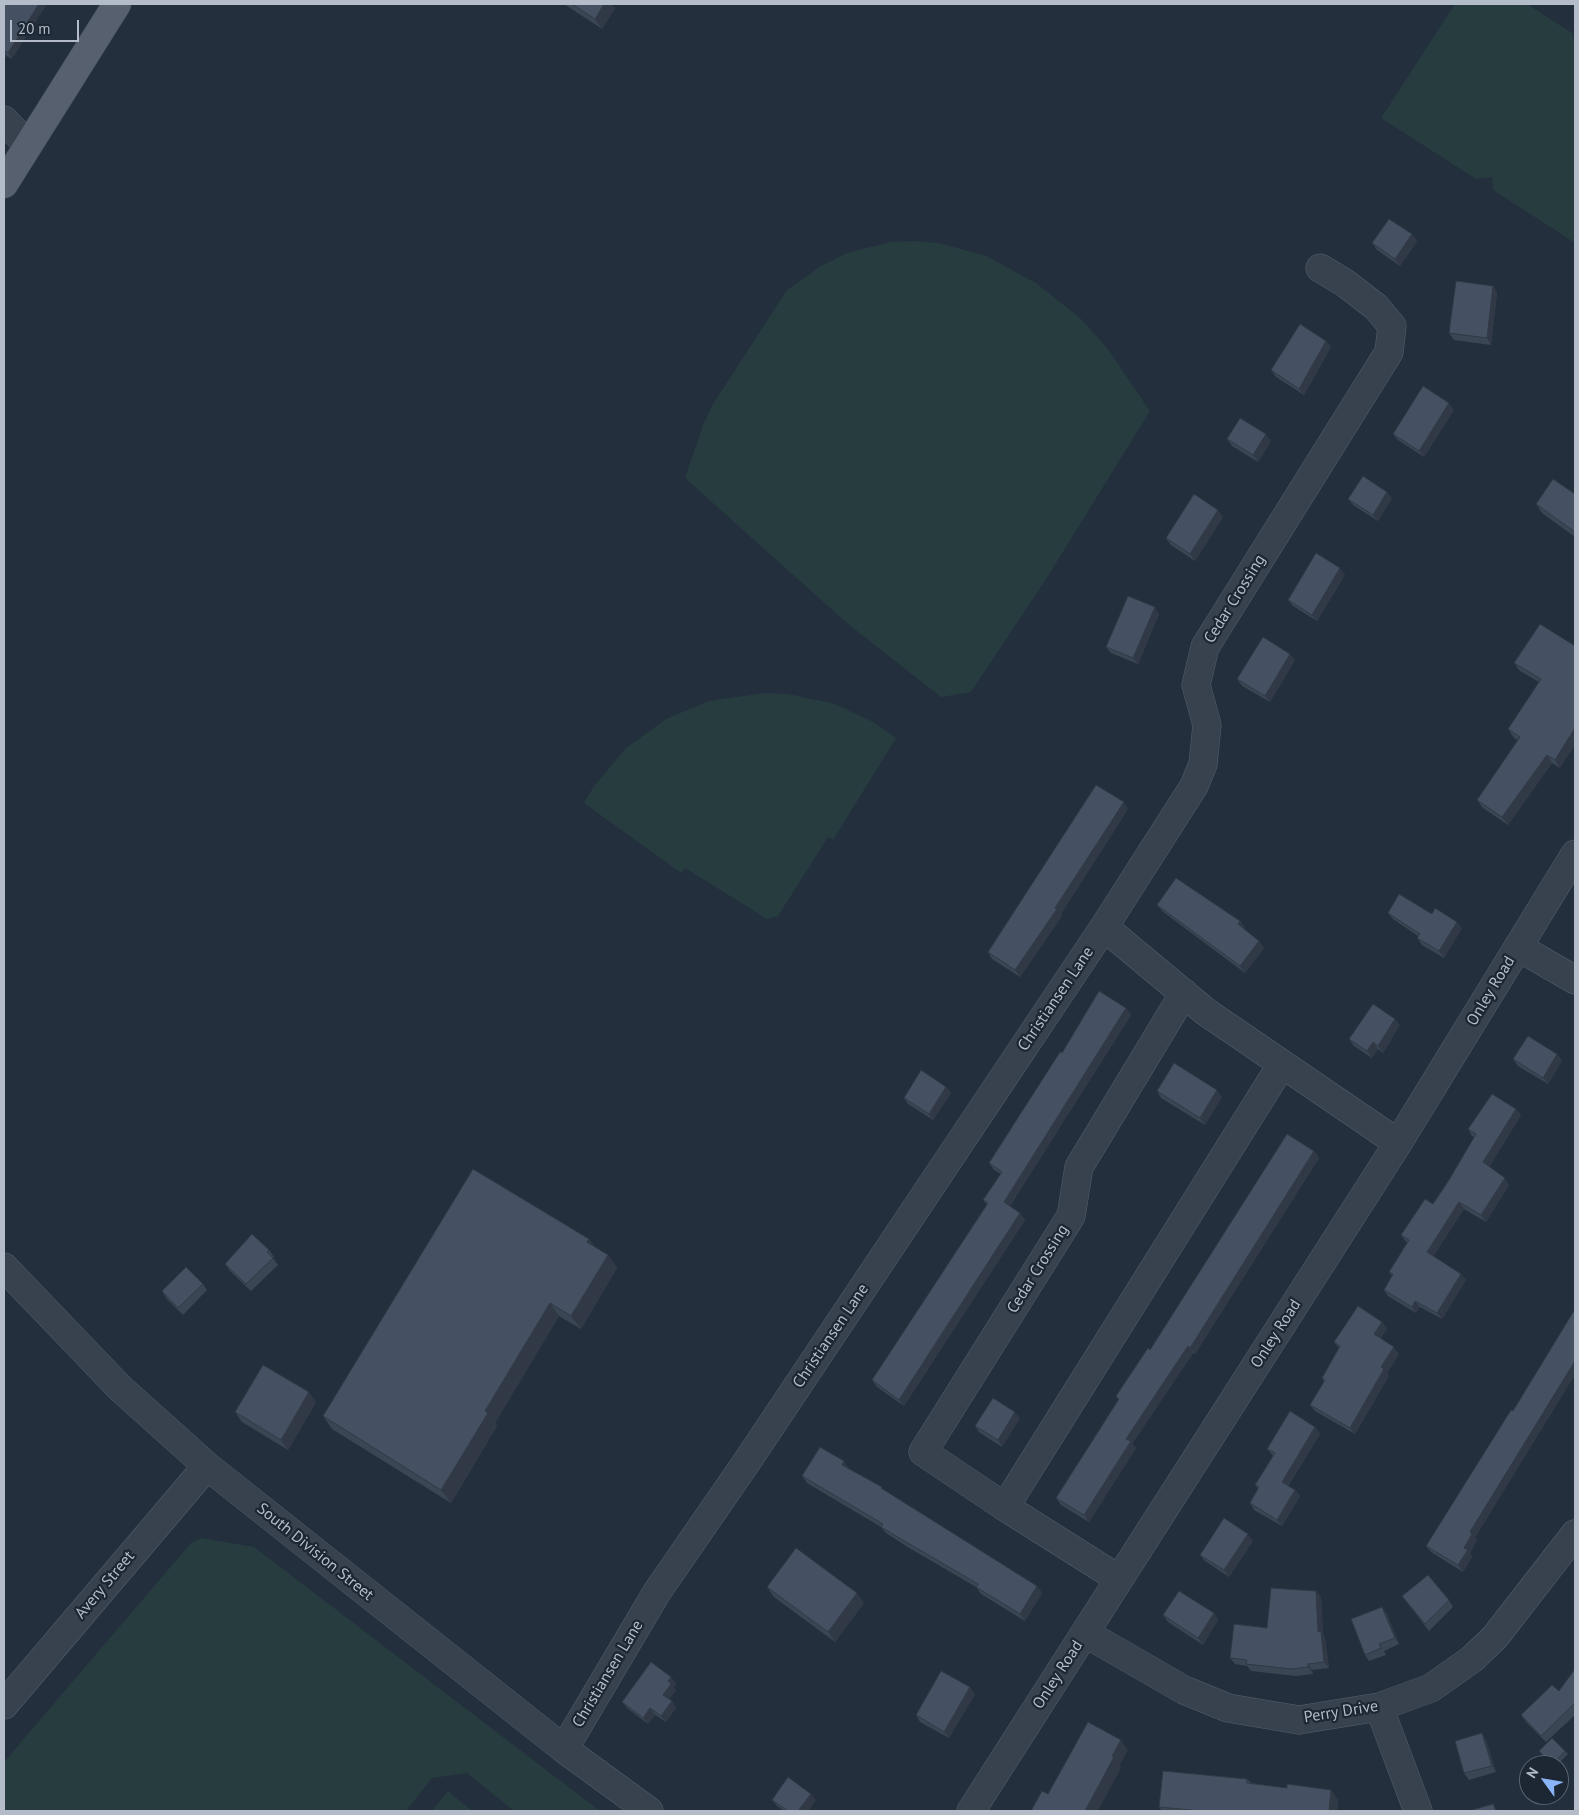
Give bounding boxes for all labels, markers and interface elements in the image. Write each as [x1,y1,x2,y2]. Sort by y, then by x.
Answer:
scale bar [12,10,81,42]
text: 20 m [18,19,51,38]
street label: Cedar Crossing [1200,551,1270,647]
street label: Christiansen Lane [1014,943,1098,1055]
street label: Onley Road [1463,953,1519,1029]
street label: Cedar Crossing [1003,1221,1073,1317]
street label: Christiansen Lane [789,1280,873,1392]
street label: Onley Road [1247,1296,1305,1372]
street label: South Division Street [253,1499,377,1605]
street label: Avery Street [71,1547,139,1623]
street label: Christiansen Lane [569,1617,647,1731]
street label: Onley Road [1029,1637,1087,1713]
street label: Perry Drive [1302,1697,1380,1727]
north arrow [1519,1755,1569,1805]
text: N [1522,1764,1542,1781]

